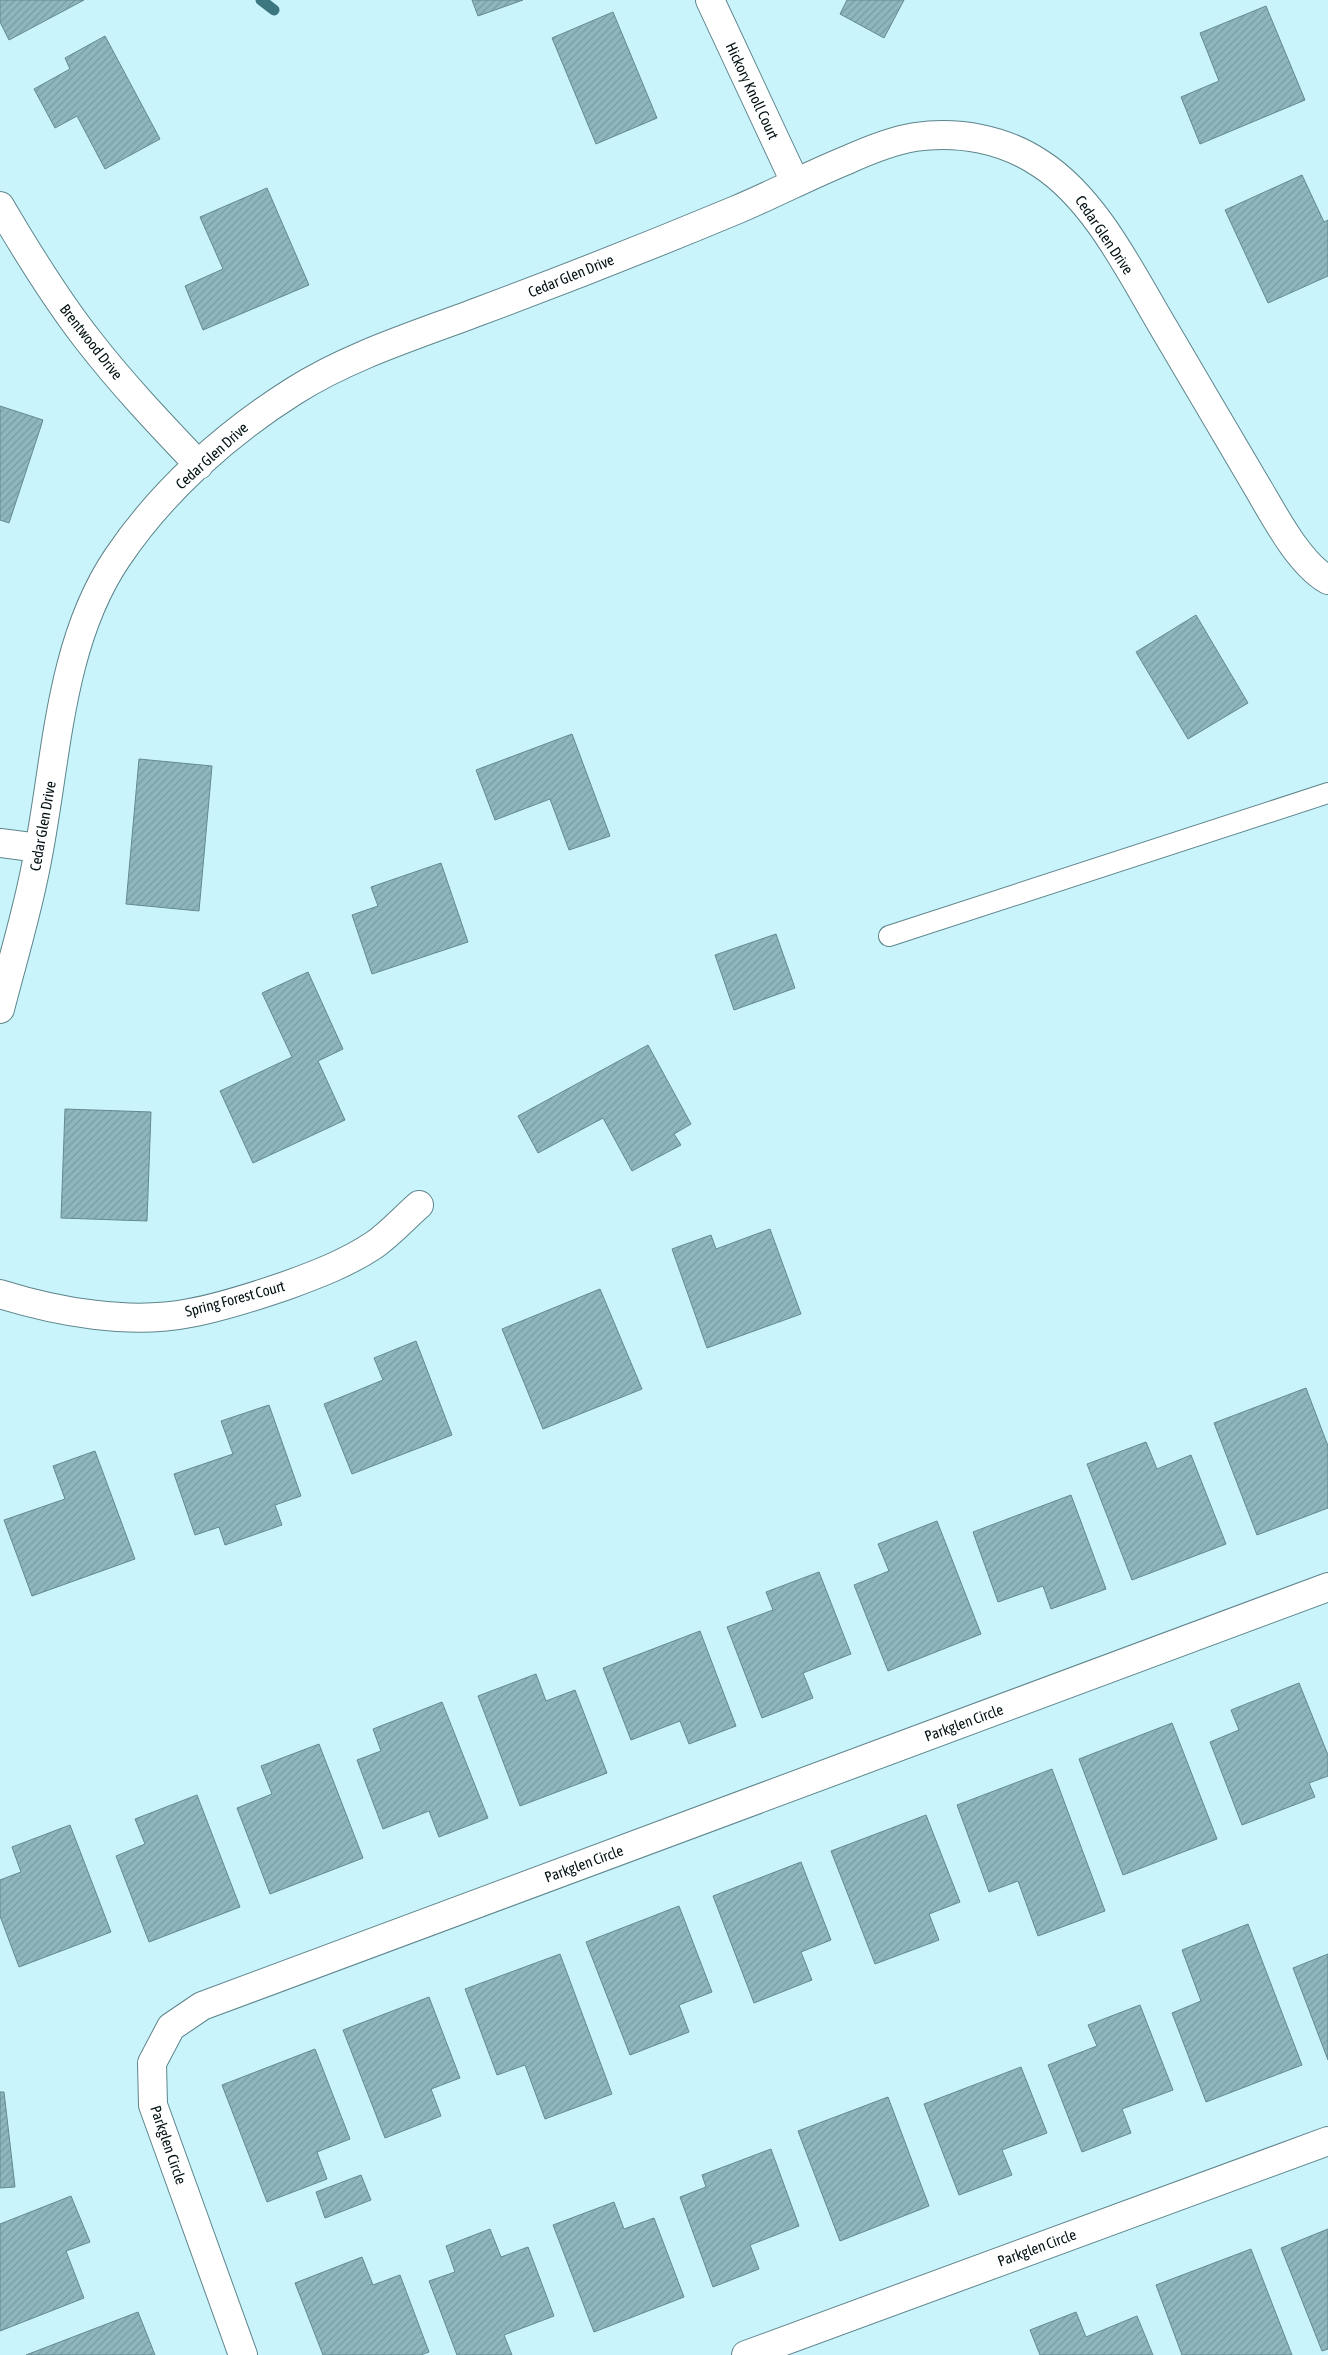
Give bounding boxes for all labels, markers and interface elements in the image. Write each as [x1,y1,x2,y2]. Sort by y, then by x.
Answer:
street label: Hickory Knoll Court [723,40,782,142]
street label: Cedar Glen Drive [1072,192,1137,277]
street label: Cedar Glen Drive [525,251,616,300]
street label: Brentwood Drive [57,301,126,383]
street label: Cedar Glen Drive [172,419,251,492]
street label: Cedar Glen Drive [26,779,59,872]
street label: Spring Forest Court [183,1277,287,1320]
street label: Parkglen Circle [922,1700,1006,1745]
street label: Parkglen Circle [542,1841,626,1886]
street label: Parkglen Circle [147,2103,190,2187]
street label: Parkglen Circle [995,2225,1079,2270]

